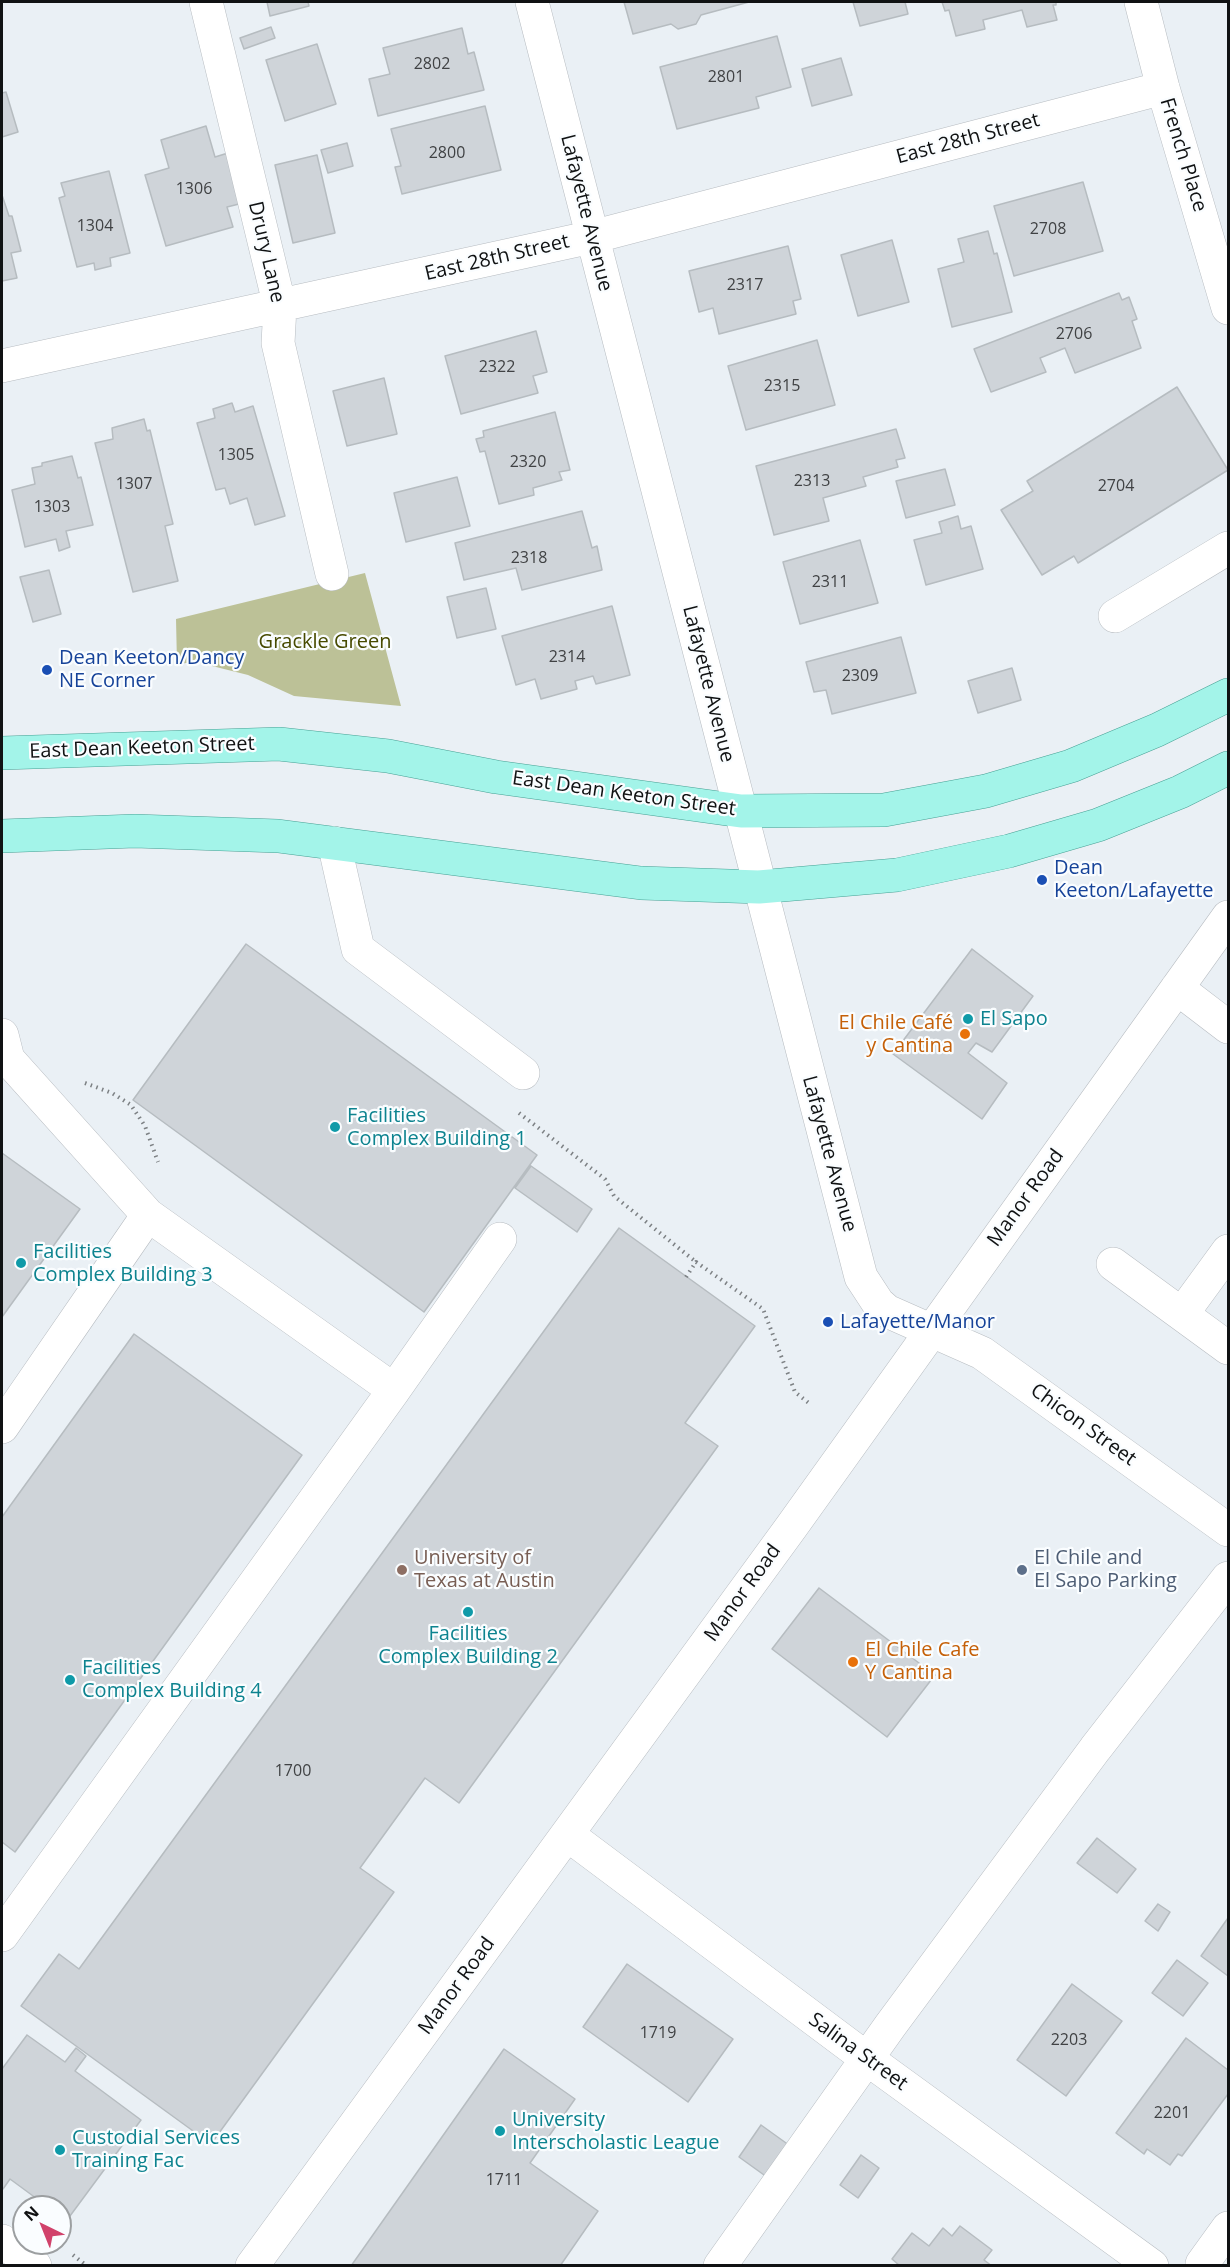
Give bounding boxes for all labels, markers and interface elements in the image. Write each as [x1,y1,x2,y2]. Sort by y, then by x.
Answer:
house number: 2802 [414,54,450,74]
house number: 2801 [708,67,744,87]
street label: French Place [1154,95,1212,215]
street label: East 28th Street [894,108,1042,170]
street label: Lafayette Avenue [555,132,617,294]
house number: 2800 [429,143,465,163]
house number: 1306 [176,179,212,199]
street label: Drury Lane [243,199,289,305]
house number: 1304 [77,216,113,236]
house number: 2708 [1030,219,1066,239]
street label: East 28th Street [422,230,572,286]
house number: 2317 [727,275,763,295]
house number: 2706 [1056,324,1092,344]
house number: 2322 [479,357,515,377]
house number: 2315 [764,376,800,396]
house number: 1305 [218,445,254,465]
house number: 2320 [510,452,546,472]
house number: 2313 [794,471,830,491]
house number: 1307 [116,474,152,494]
house number: 2704 [1098,476,1134,496]
house number: 1303 [34,497,70,517]
house number: 2318 [511,548,547,568]
house number: 2311 [812,572,848,592]
street label: Lafayette Avenue [677,603,739,765]
park label: Grackle Green [259,630,391,654]
place label: Dean Keeton/Dancy NE Corner [59,646,244,693]
house number: 2314 [549,647,585,667]
marker: Dean Keeton/Dancy NE Corner [40,663,54,677]
house number: 2309 [842,666,878,686]
street label: East Dean Keeton Street [29,732,255,764]
street label: East Dean Keeton Street [511,766,737,822]
place label: Dean Keeton/Lafayette [1054,856,1214,903]
marker: Dean Keeton/Lafayette [1035,873,1049,887]
place label: El Sapo [980,1007,1048,1031]
place label: El Chile Café y Cantina [839,1011,953,1058]
marker: El Sapo [961,1012,975,1026]
marker: El Chile Café y Cantina [958,1027,972,1041]
street label: Lafayette Avenue [797,1073,861,1235]
place label: Facilities Complex Building 1 [347,1104,527,1151]
marker: Facilities Complex Building 1 [328,1120,342,1134]
street label: Manor Road [983,1145,1069,1251]
place label: Facilities Complex Building 3 [33,1240,213,1287]
marker: Facilities Complex Building 3 [14,1256,28,1270]
place label: Lafayette/Manor [840,1310,995,1334]
marker: Lafayette/Manor [821,1315,835,1329]
street label: Chicon Street [1025,1379,1141,1471]
street label: Manor Road [700,1540,786,1646]
place label: University of Texas at Austin [414,1546,555,1593]
place label: El Chile and El Sapo Parking [1034,1546,1177,1593]
marker: University of Texas at Austin [395,1563,409,1577]
marker: El Chile and El Sapo Parking [1015,1563,1029,1577]
marker: Facilities Complex Building 2 [461,1605,475,1619]
place label: Facilities Complex Building 2 [378,1622,558,1669]
place label: El Chile Cafe Y Cantina [865,1638,979,1685]
marker: El Chile Cafe Y Cantina [846,1655,860,1669]
place label: Facilities Complex Building 4 [82,1656,262,1703]
marker: Facilities Complex Building 4 [63,1673,77,1687]
house number: 1700 [275,1761,311,1781]
street label: Manor Road [414,1933,500,2039]
street label: Salina Street [804,2008,912,2096]
house number: 1719 [640,2023,676,2043]
house number: 2203 [1051,2030,1087,2050]
house number: 2201 [1154,2103,1190,2123]
place label: University Interscholastic League [512,2108,720,2155]
marker: University Interscholastic League [493,2124,507,2138]
place label: Custodial Services Training Fac [72,2126,240,2173]
marker: Custodial Services Training Fac [53,2143,67,2157]
house number: 1711 [486,2170,522,2190]
north arrow [12,2195,72,2255]
text: N [19,2201,43,2226]

